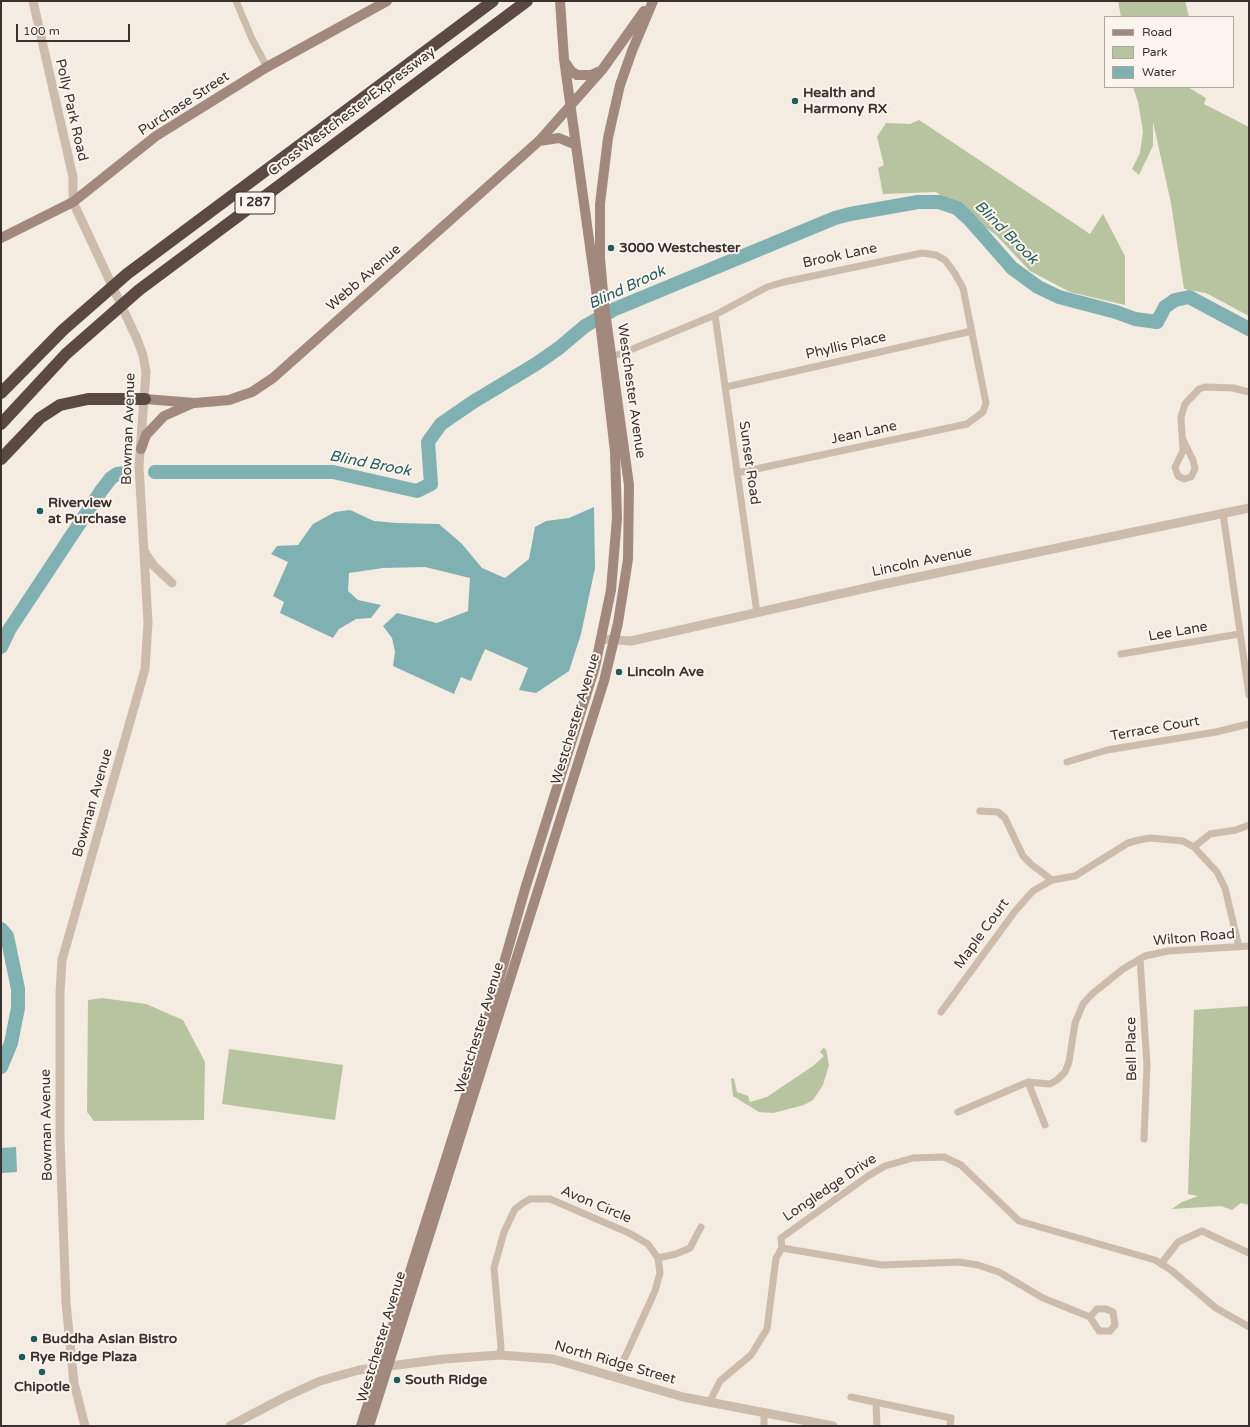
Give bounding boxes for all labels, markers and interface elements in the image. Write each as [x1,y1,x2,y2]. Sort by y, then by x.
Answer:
scale bar [18,16,132,42]
legend [1104,16,1234,88]
text: 100 m [23,24,60,38]
text: Road [1142,25,1172,39]
street label: Cross Westchester Expressway [265,44,439,180]
text: Park [1142,45,1168,59]
street label: Polly Park Road [51,57,91,163]
text: Water [1142,65,1176,79]
street label: Purchase Street [135,68,233,140]
place label: Health and Harmony RX [803,85,887,118]
marker: Health and Harmony RX [790,96,800,106]
road number: I 287 [235,192,275,214]
water label: Blind Brook [970,197,1042,269]
place label: 3000 Westchester [619,240,740,256]
street label: Brook Lane [801,240,879,272]
street label: Webb Avenue [323,241,405,315]
marker: 3000 Westchester [606,243,616,253]
water label: Blind Brook [586,262,668,314]
street label: Westchester Avenue [613,322,649,460]
street label: Phyllis Place [804,329,888,363]
street label: Bowman Avenue [119,373,139,485]
street label: Jean Lane [830,418,898,448]
street label: Sunset Road [735,420,763,506]
water label: Blind Brook [328,447,412,481]
place label: Riverview at Purchase [48,495,126,528]
marker: Riverview at Purchase [35,506,45,516]
street label: Lincoln Avenue [870,543,974,581]
street label: Lee Lane [1147,619,1209,645]
street label: Westchester Avenue [548,651,604,787]
place label: Lincoln Ave [627,664,704,680]
marker: Lincoln Ave [614,667,624,677]
street label: Terrace Court [1109,713,1201,745]
street label: Bowman Avenue [69,747,117,859]
street label: Maple Court [951,896,1013,972]
street label: Wilton Road [1152,926,1236,950]
street label: Westchester Avenue [452,960,508,1096]
street label: Bell Place [1123,1017,1141,1081]
street label: Bowman Avenue [38,1069,56,1181]
street label: Longledge Drive [780,1151,880,1225]
street label: Avon Circle [558,1183,634,1227]
street label: Westchester Avenue [354,1269,410,1405]
place label: Buddha Asian Bistro [42,1331,177,1347]
marker: Buddha Asian Bistro [29,1334,39,1344]
street label: North Ridge Street [553,1338,677,1388]
place label: Rye Ridge Plaza [30,1349,137,1365]
marker: Rye Ridge Plaza [17,1352,27,1362]
marker: Chipotle [37,1367,47,1377]
place label: South Ridge [405,1372,487,1388]
marker: South Ridge [392,1375,402,1385]
place label: Chipotle [14,1379,70,1395]

